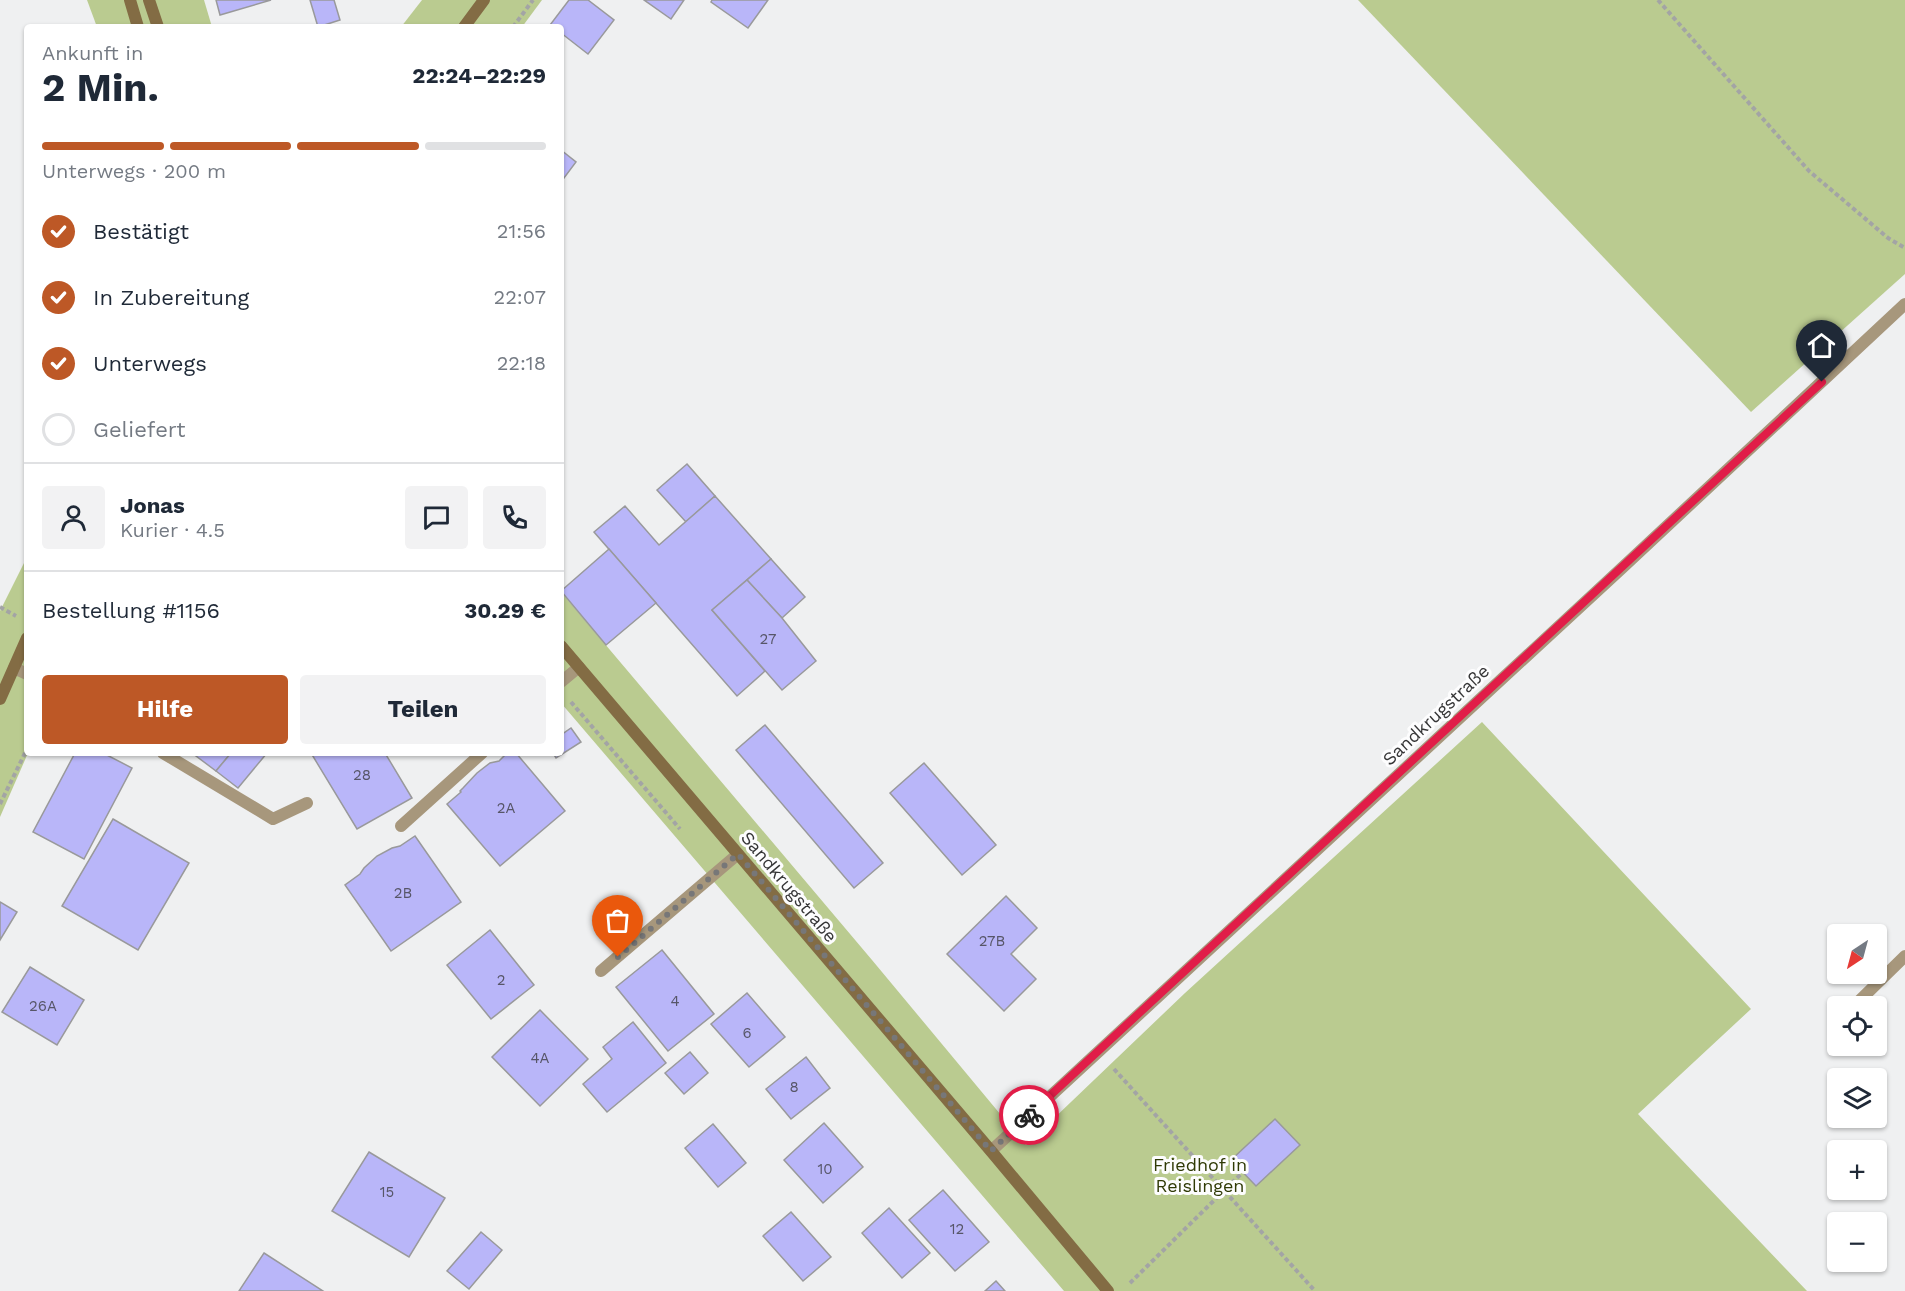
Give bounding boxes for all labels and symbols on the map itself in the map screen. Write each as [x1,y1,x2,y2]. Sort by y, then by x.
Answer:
pin [1796,320,1847,382]
house number: 27 [760,630,776,648]
street label: Sandkrugstraße [1378,660,1493,769]
house number: 28 [353,766,371,784]
house number: 2A [497,799,515,817]
street label: Sandkrugstraße [737,827,842,946]
house number: 2B [394,884,412,902]
pin [592,895,643,957]
north arrow [1827,924,1887,984]
house number: 27B [979,932,1005,950]
house number: 2 [497,971,505,989]
house number: 4 [670,992,680,1010]
house number: 26A [29,997,57,1015]
house number: 6 [742,1024,752,1042]
house number: 4A [530,1049,550,1067]
house number: 8 [789,1078,799,1096]
courier [999,1085,1059,1145]
park label: Friedhof in Reislingen [1153,1154,1247,1196]
house number: 10 [817,1160,833,1178]
house number: 15 [380,1183,394,1201]
house number: 12 [950,1220,964,1238]

